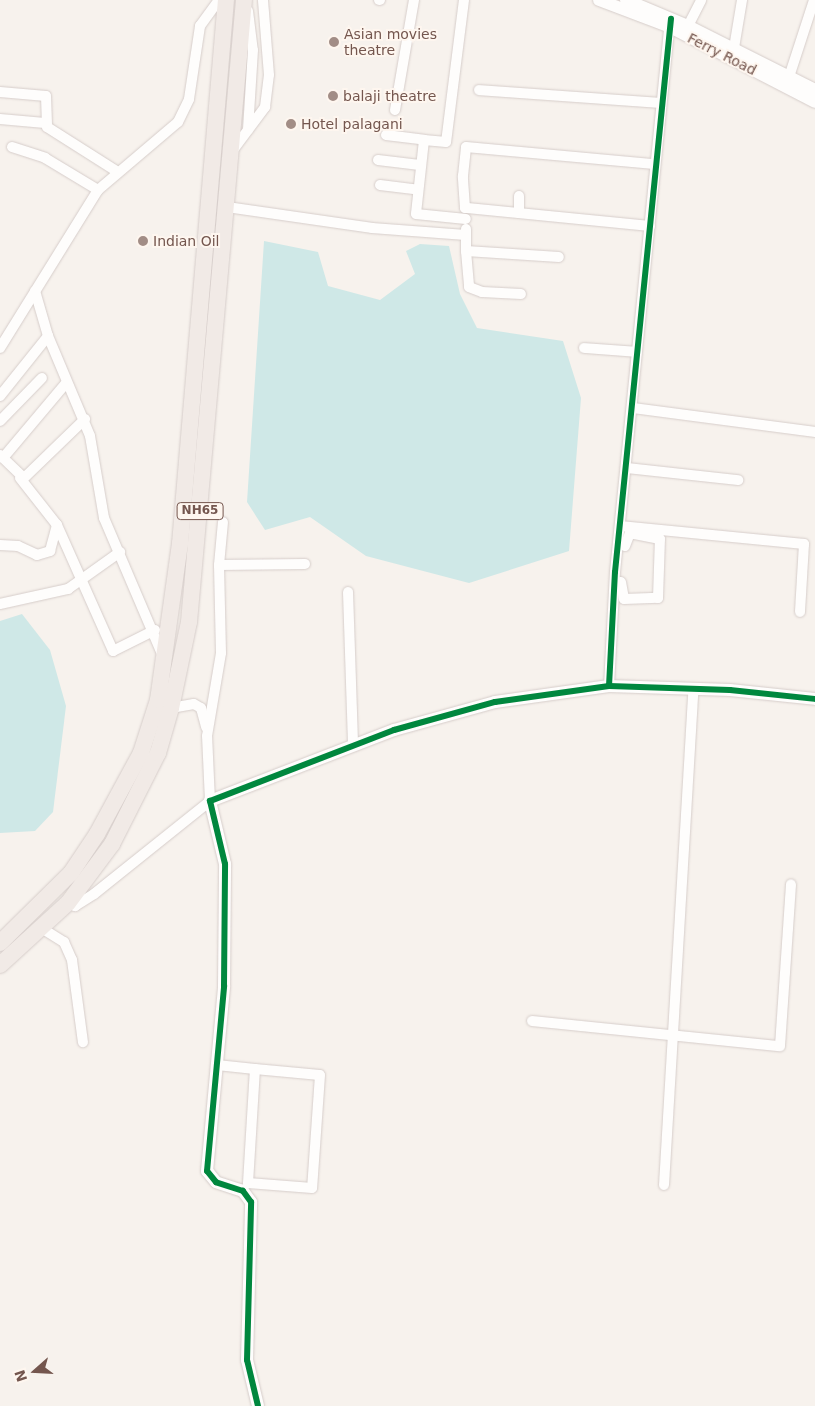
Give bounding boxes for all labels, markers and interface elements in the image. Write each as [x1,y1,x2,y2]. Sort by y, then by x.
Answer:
place label: Asian movies theatre [344,26,437,58]
street label: Ferry Road [685,29,759,79]
marker: Asian movies theatre [328,36,340,48]
place label: balaji theatre [343,88,436,104]
marker: balaji theatre [327,90,339,102]
place label: Hotel palagani [301,116,403,132]
marker: Hotel palagani [285,118,297,130]
place label: Indian Oil [153,233,219,249]
marker: Indian Oil [137,235,149,247]
road number: NH65 [176,502,224,520]
north arrow [10,1346,60,1396]
text: N [11,1368,30,1384]

